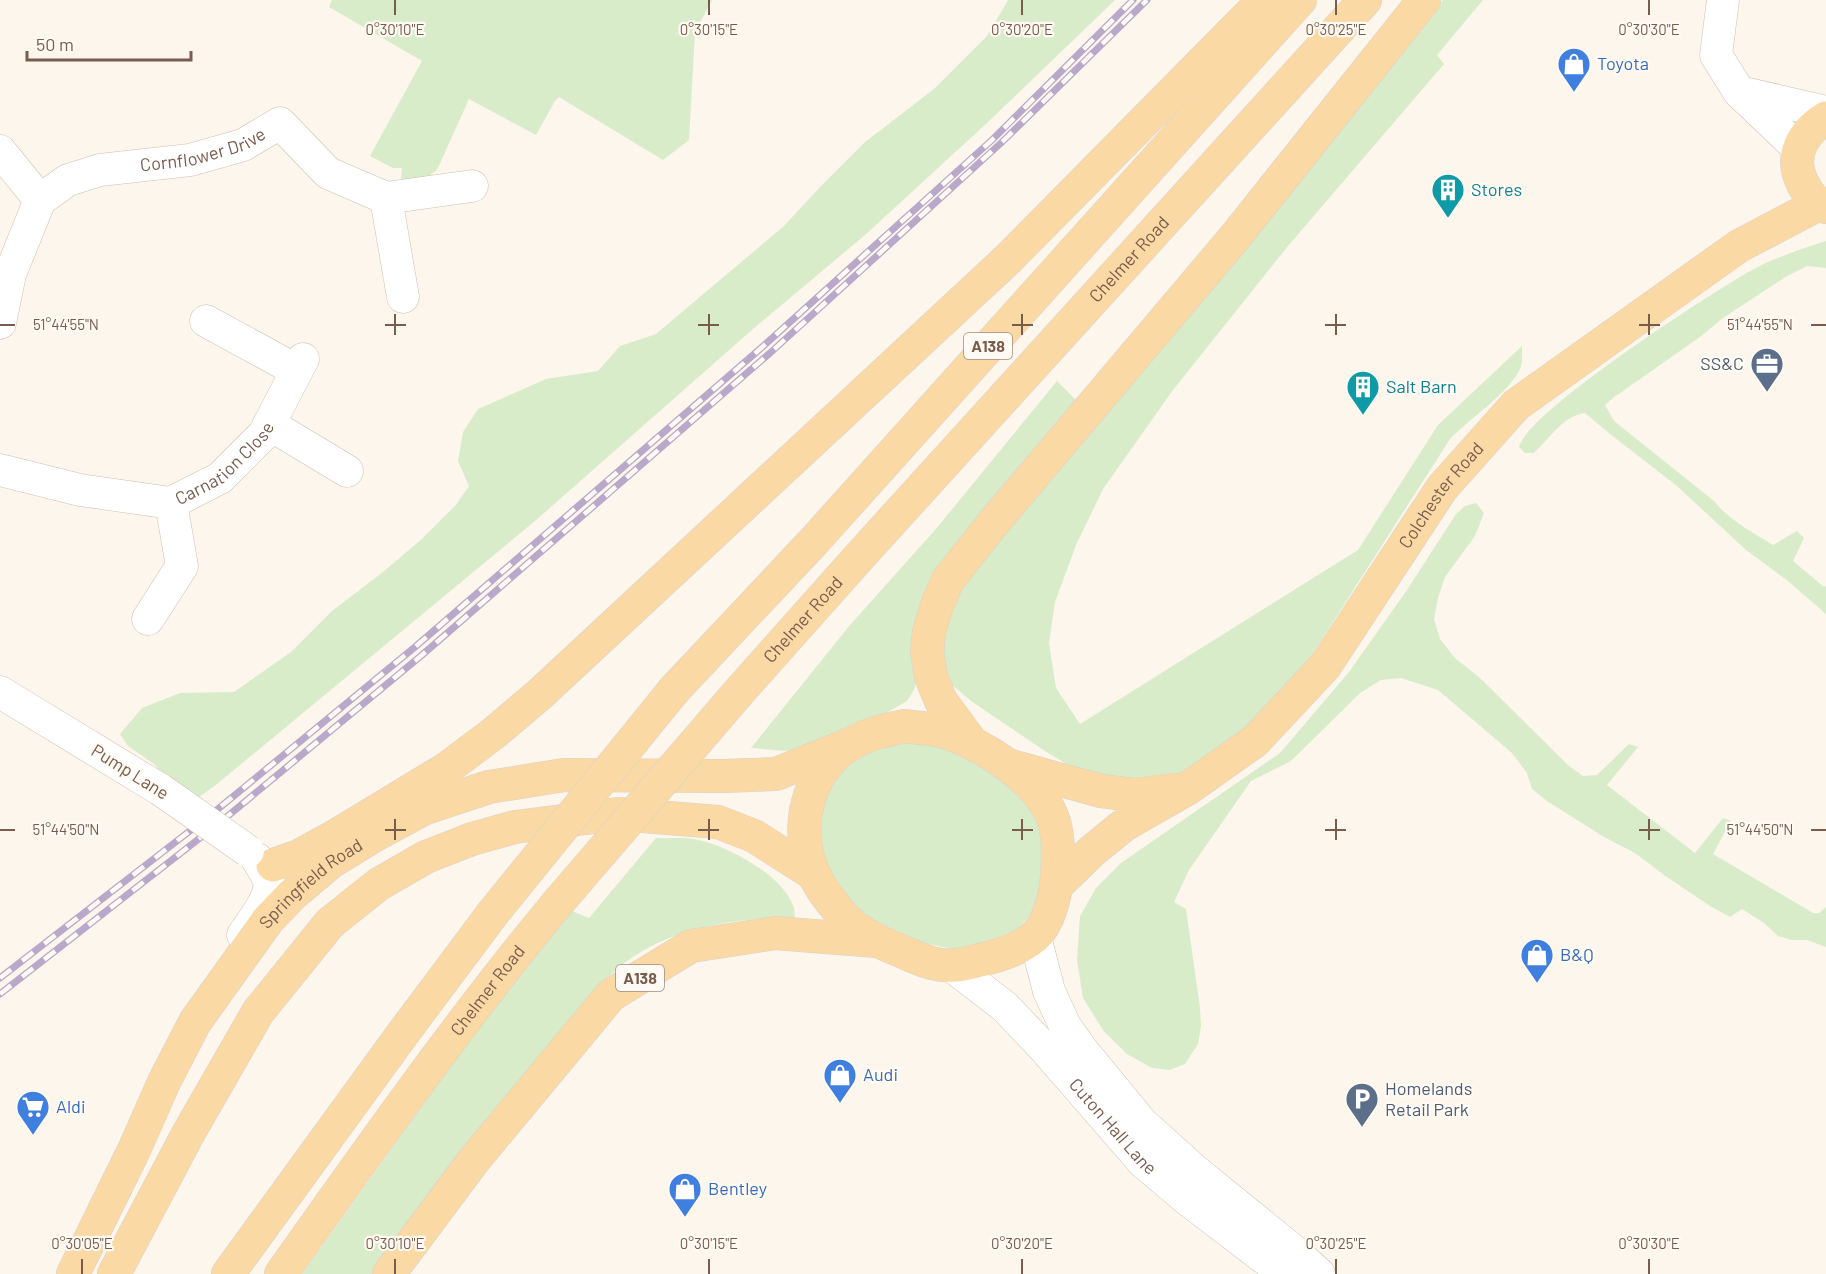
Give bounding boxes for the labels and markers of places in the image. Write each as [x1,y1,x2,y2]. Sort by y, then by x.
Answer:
shop icon: Toyota [1556,46,1592,93]
place label: Toyota [1597,52,1649,74]
building icon: Stores [1430,172,1466,219]
place label: Stores [1471,178,1522,200]
office icon: SS&C [1749,346,1785,393]
place label: SS&C [1700,352,1744,374]
building icon: Salt Barn [1345,369,1381,416]
place label: Salt Barn [1386,375,1457,397]
shop icon: B&Q [1519,937,1555,984]
place label: B&Q [1560,943,1594,965]
shop icon: Audi [822,1057,858,1104]
place label: Audi [863,1063,898,1085]
place label: Homelands Retail Park [1385,1077,1472,1120]
parking icon: Homelands Retail Park [1344,1081,1380,1128]
supermarket icon: Aldi [15,1089,51,1136]
place label: Aldi [56,1095,85,1117]
shop icon: Bentley [667,1171,703,1218]
place label: Bentley [708,1177,767,1199]

